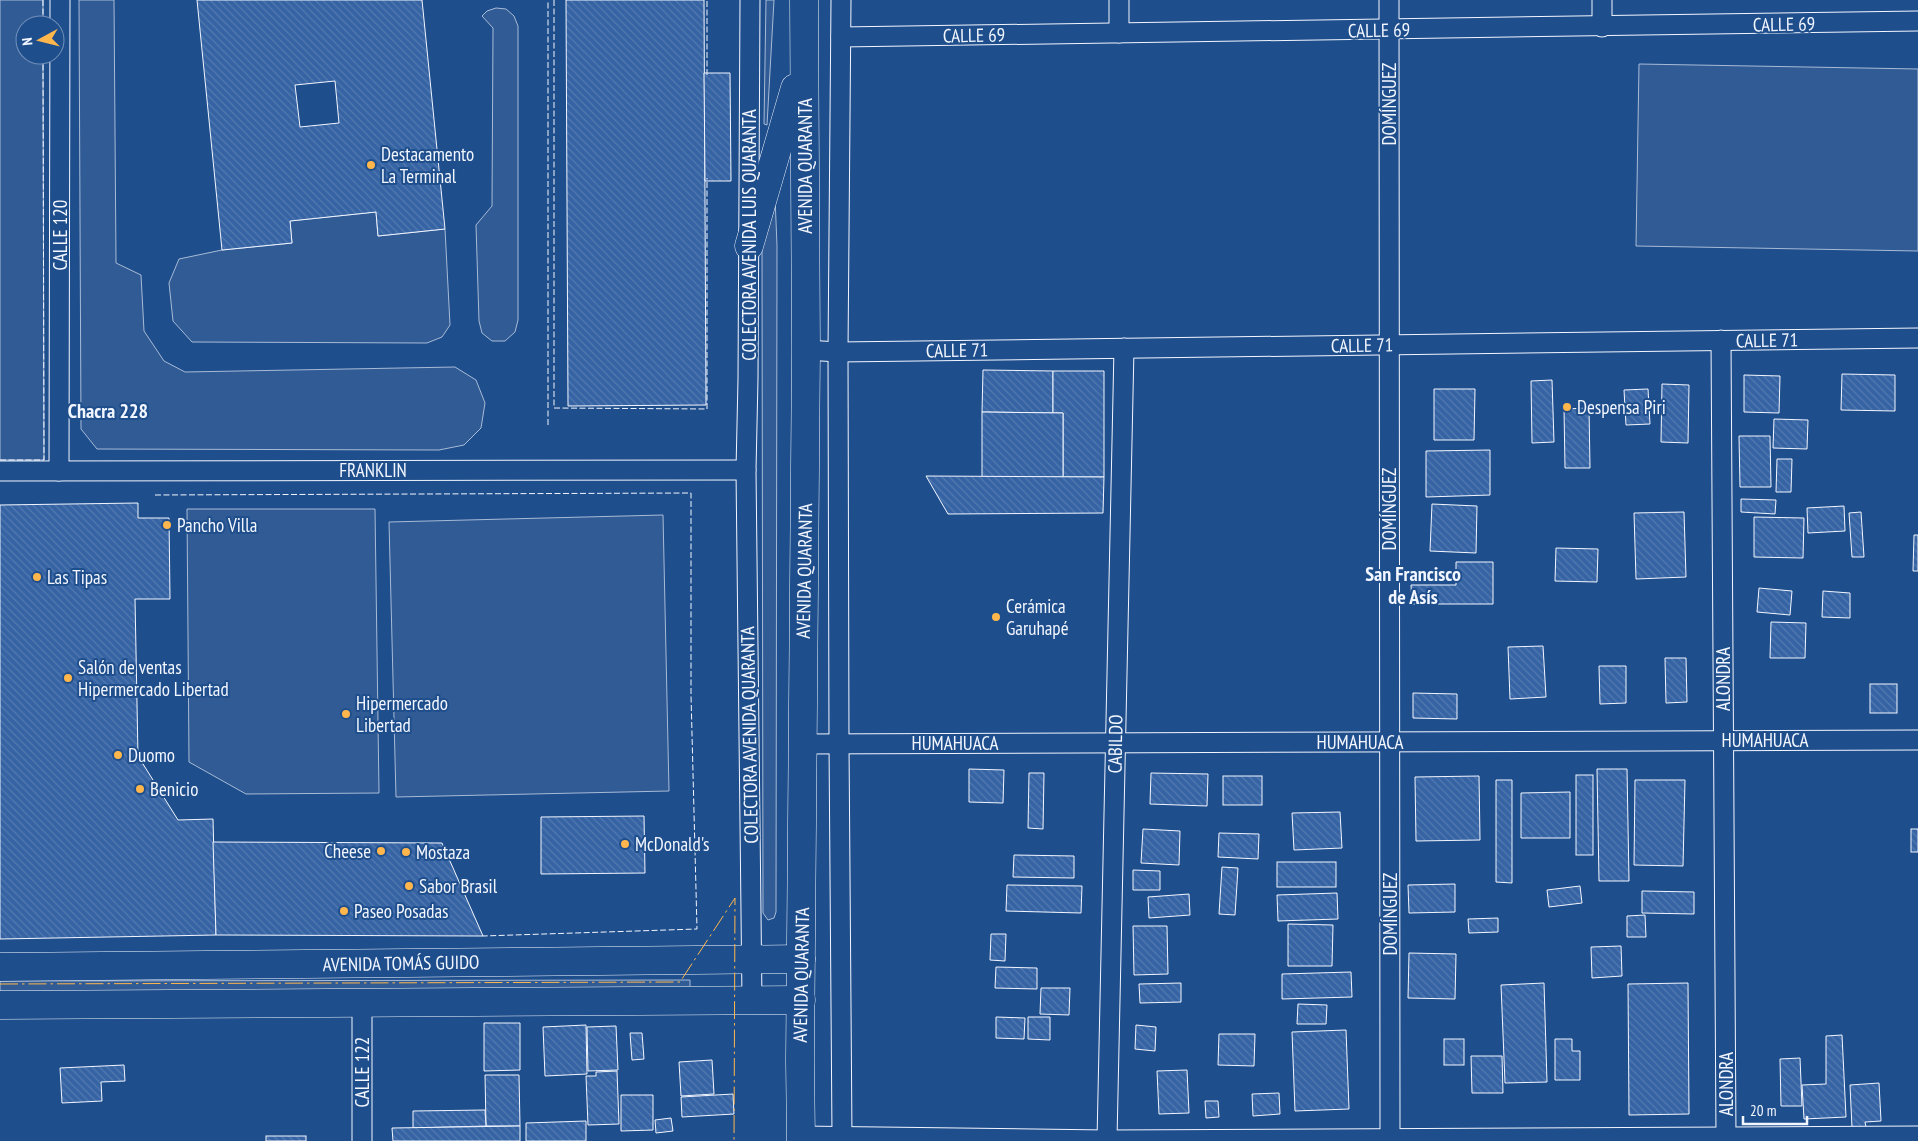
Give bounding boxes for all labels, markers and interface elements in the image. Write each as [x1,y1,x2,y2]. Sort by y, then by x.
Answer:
street label: CALLE 69 [1753,11,1815,37]
north arrow [15,15,65,65]
street label: CALLE 69 [1348,17,1410,43]
street label: CALLE 69 [943,22,1005,48]
text: N [18,37,36,46]
street label: DOMÍNGUEZ [1377,63,1401,145]
street label: AVENIDA QUARANTA [793,98,817,234]
street label: COLECTORA AVENIDA LUIS QUARANTA [737,109,761,361]
place label: Destacamento La Terminal [381,142,474,188]
marker: Destacamento La Terminal [365,159,377,171]
street label: CALLE 120 [48,200,72,270]
street label: CALLE 71 [1736,327,1798,353]
street label: CALLE 71 [1331,332,1393,358]
street label: CALLE 71 [926,337,988,363]
place label: Despensa Piri [1577,395,1666,419]
district label: Chacra 228 [68,398,148,424]
marker: Despensa Piri [1561,401,1573,413]
street label: FRANKLIN [339,458,407,482]
street label: DOMÍNGUEZ [1377,468,1401,550]
street label: AVENIDA QUARANTA [791,503,817,639]
place label: Pancho Villa [177,513,257,537]
marker: Pancho Villa [161,519,173,531]
district label: San Francisco de Asís [1365,561,1461,610]
place label: Las Tipas [47,565,107,589]
marker: Las Tipas [31,571,43,583]
place label: Cerámica Garuhapé [1006,594,1069,640]
marker: Cerámica Garuhapé [990,611,1002,623]
street label: COLECTORA AVENIDA QUARANTA [735,626,763,844]
street label: ALONDRA [1711,647,1735,711]
place label: Salón de ventas Hipermercado Libertad [78,655,229,701]
marker: Salón de ventas Hipermercado Libertad [62,672,74,684]
place label: Hipermercado Libertad [356,691,448,737]
marker: Hipermercado Libertad [340,708,352,720]
street label: CABILDO [1102,714,1128,774]
street label: HUMAHUACA [1721,728,1809,752]
street label: HUMAHUACA [1316,730,1404,754]
street label: HUMAHUACA [911,731,999,755]
place label: Duomo [128,743,175,767]
marker: Duomo [112,749,124,761]
place label: Benicio [150,777,198,801]
marker: Benicio [134,783,146,795]
place label: McDonald's [635,832,710,856]
marker: McDonald's [619,838,631,850]
place label: Cheese [324,839,371,863]
place label: Mostaza [416,840,470,864]
marker: Cheese [375,845,387,857]
marker: Mostaza [400,846,412,858]
street label: DOMÍNGUEZ [1378,873,1402,955]
place label: Sabor Brasil [419,874,498,898]
marker: Sabor Brasil [403,880,415,892]
place label: Paseo Posadas [354,899,449,923]
marker: Paseo Posadas [338,905,350,917]
street label: AVENIDA QUARANTA [788,907,814,1043]
street label: AVENIDA TOMÁS GUIDO [322,950,480,976]
street label: CALLE 122 [350,1037,374,1107]
street label: ALONDRA [1714,1052,1738,1116]
scale bar [1743,1094,1807,1126]
text: 20 m [1750,1101,1776,1120]

